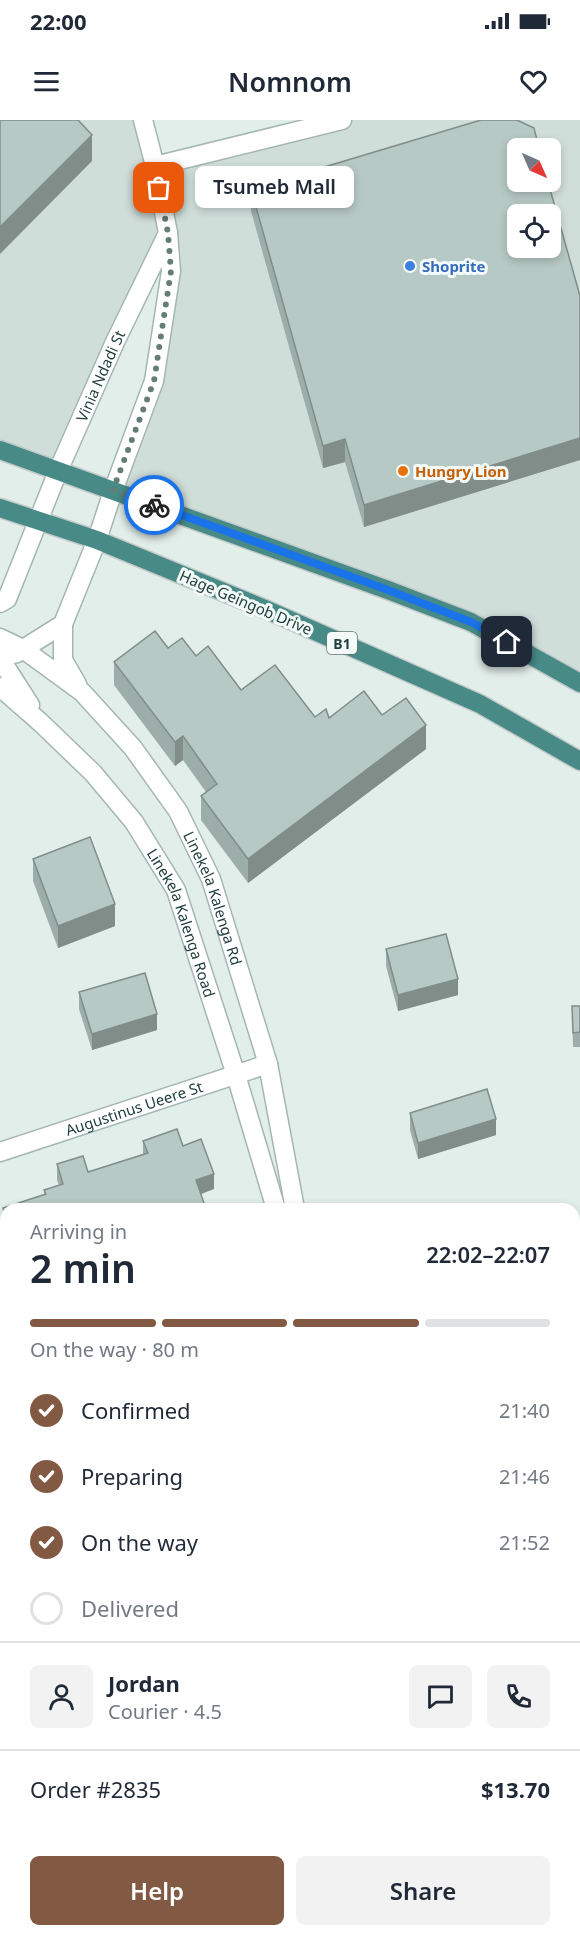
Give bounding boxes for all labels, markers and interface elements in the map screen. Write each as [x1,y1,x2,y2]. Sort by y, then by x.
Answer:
text: 22:00 [30,6,87,36]
text: Nomnom [228,63,352,100]
icon: menu [30,65,63,98]
icon: heart [517,65,550,98]
north arrow [507,138,561,192]
map controls [507,138,561,258]
pin [133,162,184,213]
callout: Tsumeb Mall [195,167,354,209]
icon: bag [142,171,175,204]
text: Tsumeb Mall [213,173,336,200]
button: locate [507,204,561,258]
place label: Shoprite [422,256,486,276]
marker: Shoprite [403,259,417,273]
street label: Vinia Ndadi St [71,326,130,425]
place label: Hungry Lion [415,461,507,481]
marker: Hungry Lion [396,464,410,478]
courier [124,475,184,535]
icon: bike [138,489,171,522]
street label: Hage Geingob Drive [177,565,315,639]
pin [481,616,532,667]
icon: home [490,625,523,658]
road number: B1 [327,632,357,654]
street label: Linekela Kalenga Rd [179,828,247,968]
street label: Linekela Kalenga Road [143,845,220,1000]
street label: Augustinus Ueere St [63,1076,206,1140]
text: Arriving in [30,1218,127,1245]
text: 22:02–22:07 [426,1239,550,1269]
text: 2 min [30,1241,136,1294]
text: On the way · 80 m [30,1336,199,1363]
icon: check [30,1394,63,1427]
text: Confirmed [81,1395,191,1425]
text: 21:40 [499,1397,550,1424]
icon: check [30,1460,63,1493]
text: Preparing [81,1461,183,1491]
text: 21:46 [499,1463,550,1490]
icon: check [30,1526,63,1559]
text: On the way [81,1527,198,1557]
text: 21:52 [499,1529,550,1556]
text: Delivered [81,1593,179,1623]
button: person [30,1665,93,1728]
button: chat [409,1665,472,1728]
button: phone [487,1665,550,1728]
text: Jordan [108,1668,180,1698]
text: Courier · 4.5 [108,1698,222,1725]
text: Order #2835 [30,1774,161,1804]
text: $13.70 [481,1774,550,1804]
button: Help [30,1856,284,1925]
button: Share [296,1856,550,1925]

